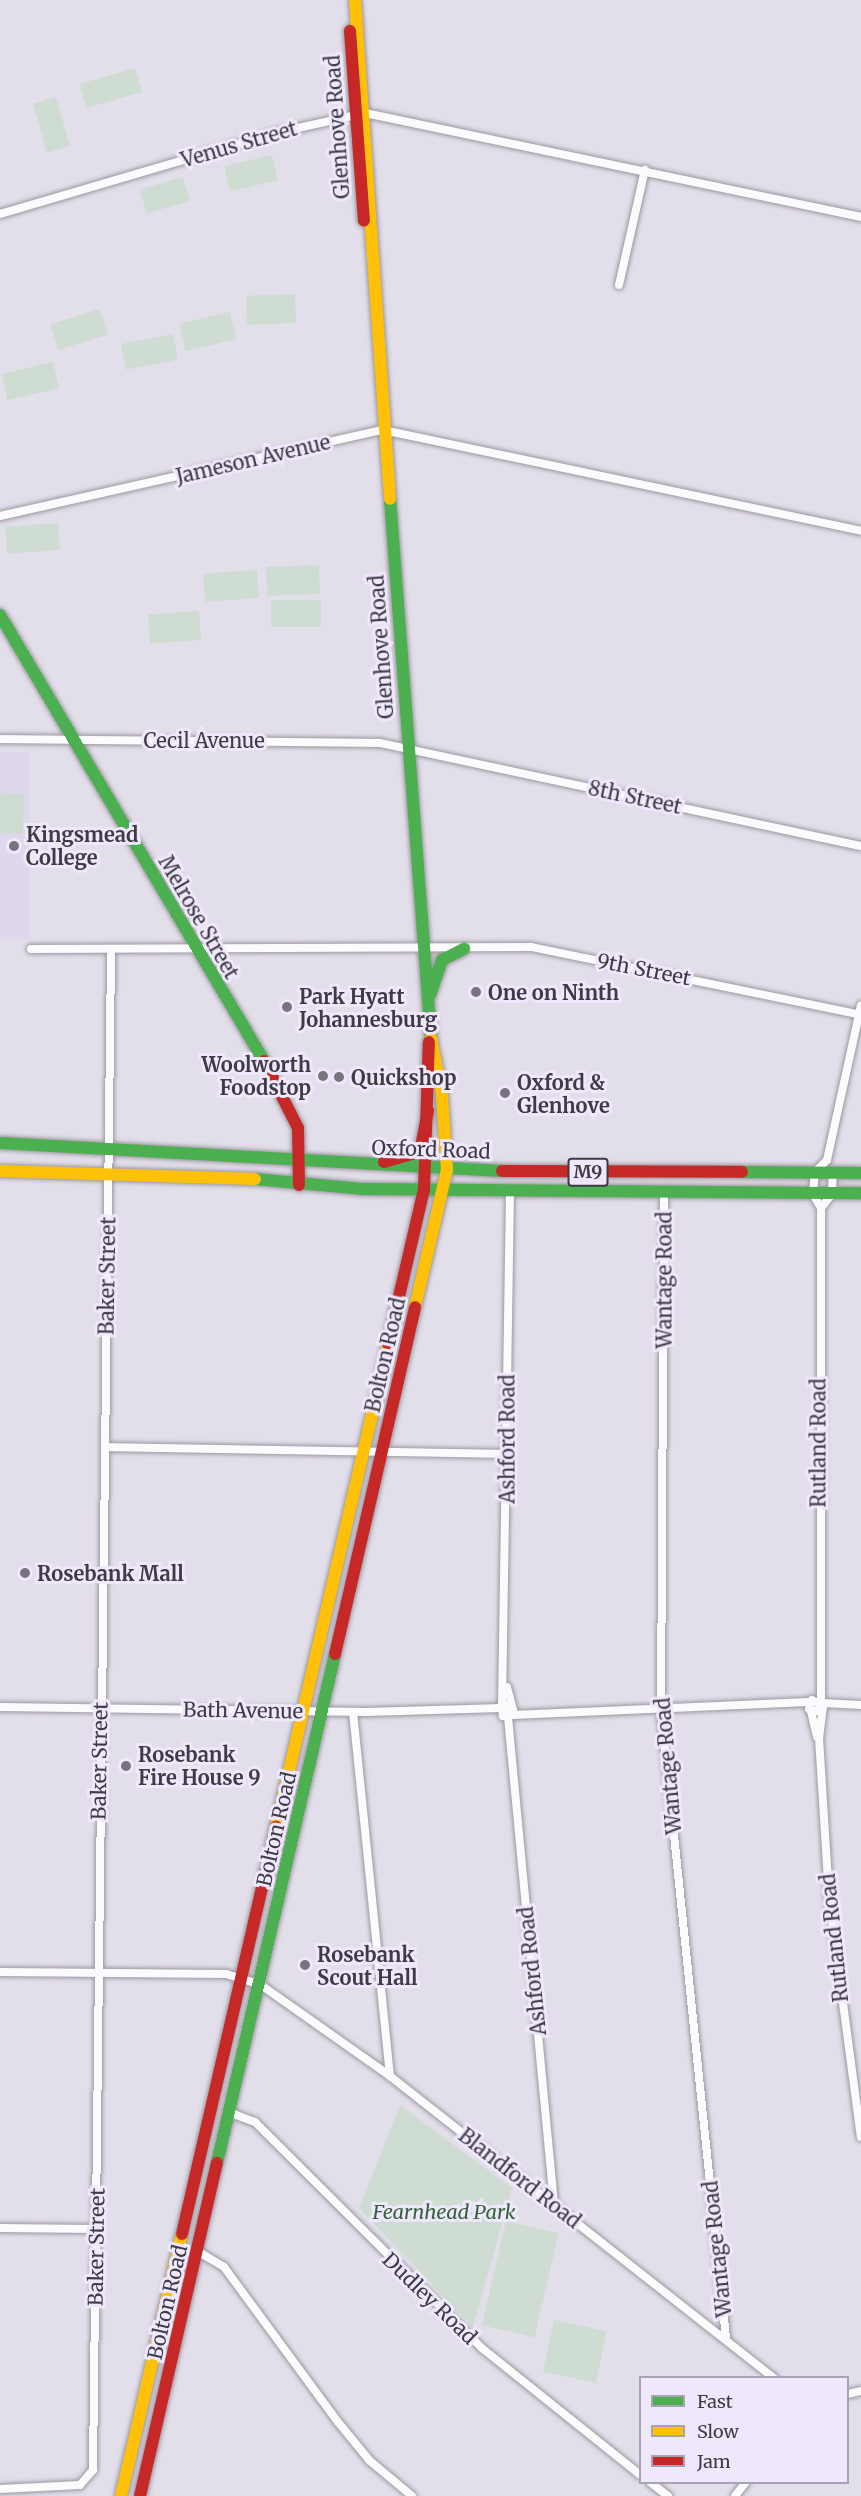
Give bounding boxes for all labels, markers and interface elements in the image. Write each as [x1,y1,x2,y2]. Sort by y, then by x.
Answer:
street label: Glenhove Road [320,54,354,200]
street label: Venus Street [178,116,300,172]
street label: Jameson Avenue [174,430,332,488]
street label: Glenhove Road [364,574,398,720]
street label: Cecil Avenue [143,728,265,752]
street label: 8th Street [586,775,684,819]
place label: Kingsmead College [26,822,138,869]
marker: Kingsmead College [7,839,21,853]
street label: Melrose Street [154,851,244,983]
street label: 9th Street [595,948,693,990]
place label: One on Ninth [488,980,619,1004]
place label: Park Hyatt Johannesburg [299,984,437,1031]
marker: One on Ninth [469,985,483,999]
marker: Park Hyatt Johannesburg [280,1000,294,1014]
place label: Woolworth Foodstop [201,1052,311,1099]
place label: Quickshop [351,1065,456,1089]
marker: Woolworth Foodstop [316,1069,330,1083]
marker: Quickshop [332,1070,346,1084]
place label: Oxford & Glenhove [517,1070,610,1117]
marker: Oxford & Glenhove [498,1086,512,1100]
street label: Oxford Road [371,1135,491,1163]
road number: M9 [567,1157,609,1187]
street label: Wantage Road [652,1211,676,1349]
street label: Baker Street [94,1217,120,1335]
street label: Bolton Road [360,1295,410,1415]
street label: Ashford Road [495,1374,519,1504]
street label: Rutland Road [806,1378,830,1508]
place label: Rosebank Mall [37,1561,184,1585]
marker: Rosebank Mall [18,1566,32,1580]
street label: Bath Avenue [183,1697,303,1723]
street label: Wantage Road [650,1697,686,1835]
street label: Baker Street [86,1702,112,1820]
place label: Rosebank Fire House 9 [138,1742,261,1789]
marker: Rosebank Fire House 9 [119,1759,133,1773]
street label: Bolton Road [251,1769,301,1889]
street label: Rutland Road [815,1872,853,2004]
street label: Ashford Road [513,1905,551,2037]
place label: Rosebank Scout Hall [317,1942,417,1989]
marker: Rosebank Scout Hall [298,1958,312,1972]
street label: Blandford Road [454,2123,586,2233]
street label: Wantage Road [698,2180,736,2318]
street label: Baker Street [83,2188,109,2306]
park label: Fearnhead Park [372,2199,516,2223]
street label: Bolton Road [142,2242,192,2362]
street label: Dudley Road [378,2247,482,2349]
legend [639,2376,849,2484]
text: Fast [697,2390,733,2413]
text: Slow [697,2420,739,2443]
text: Jam [697,2450,731,2473]

